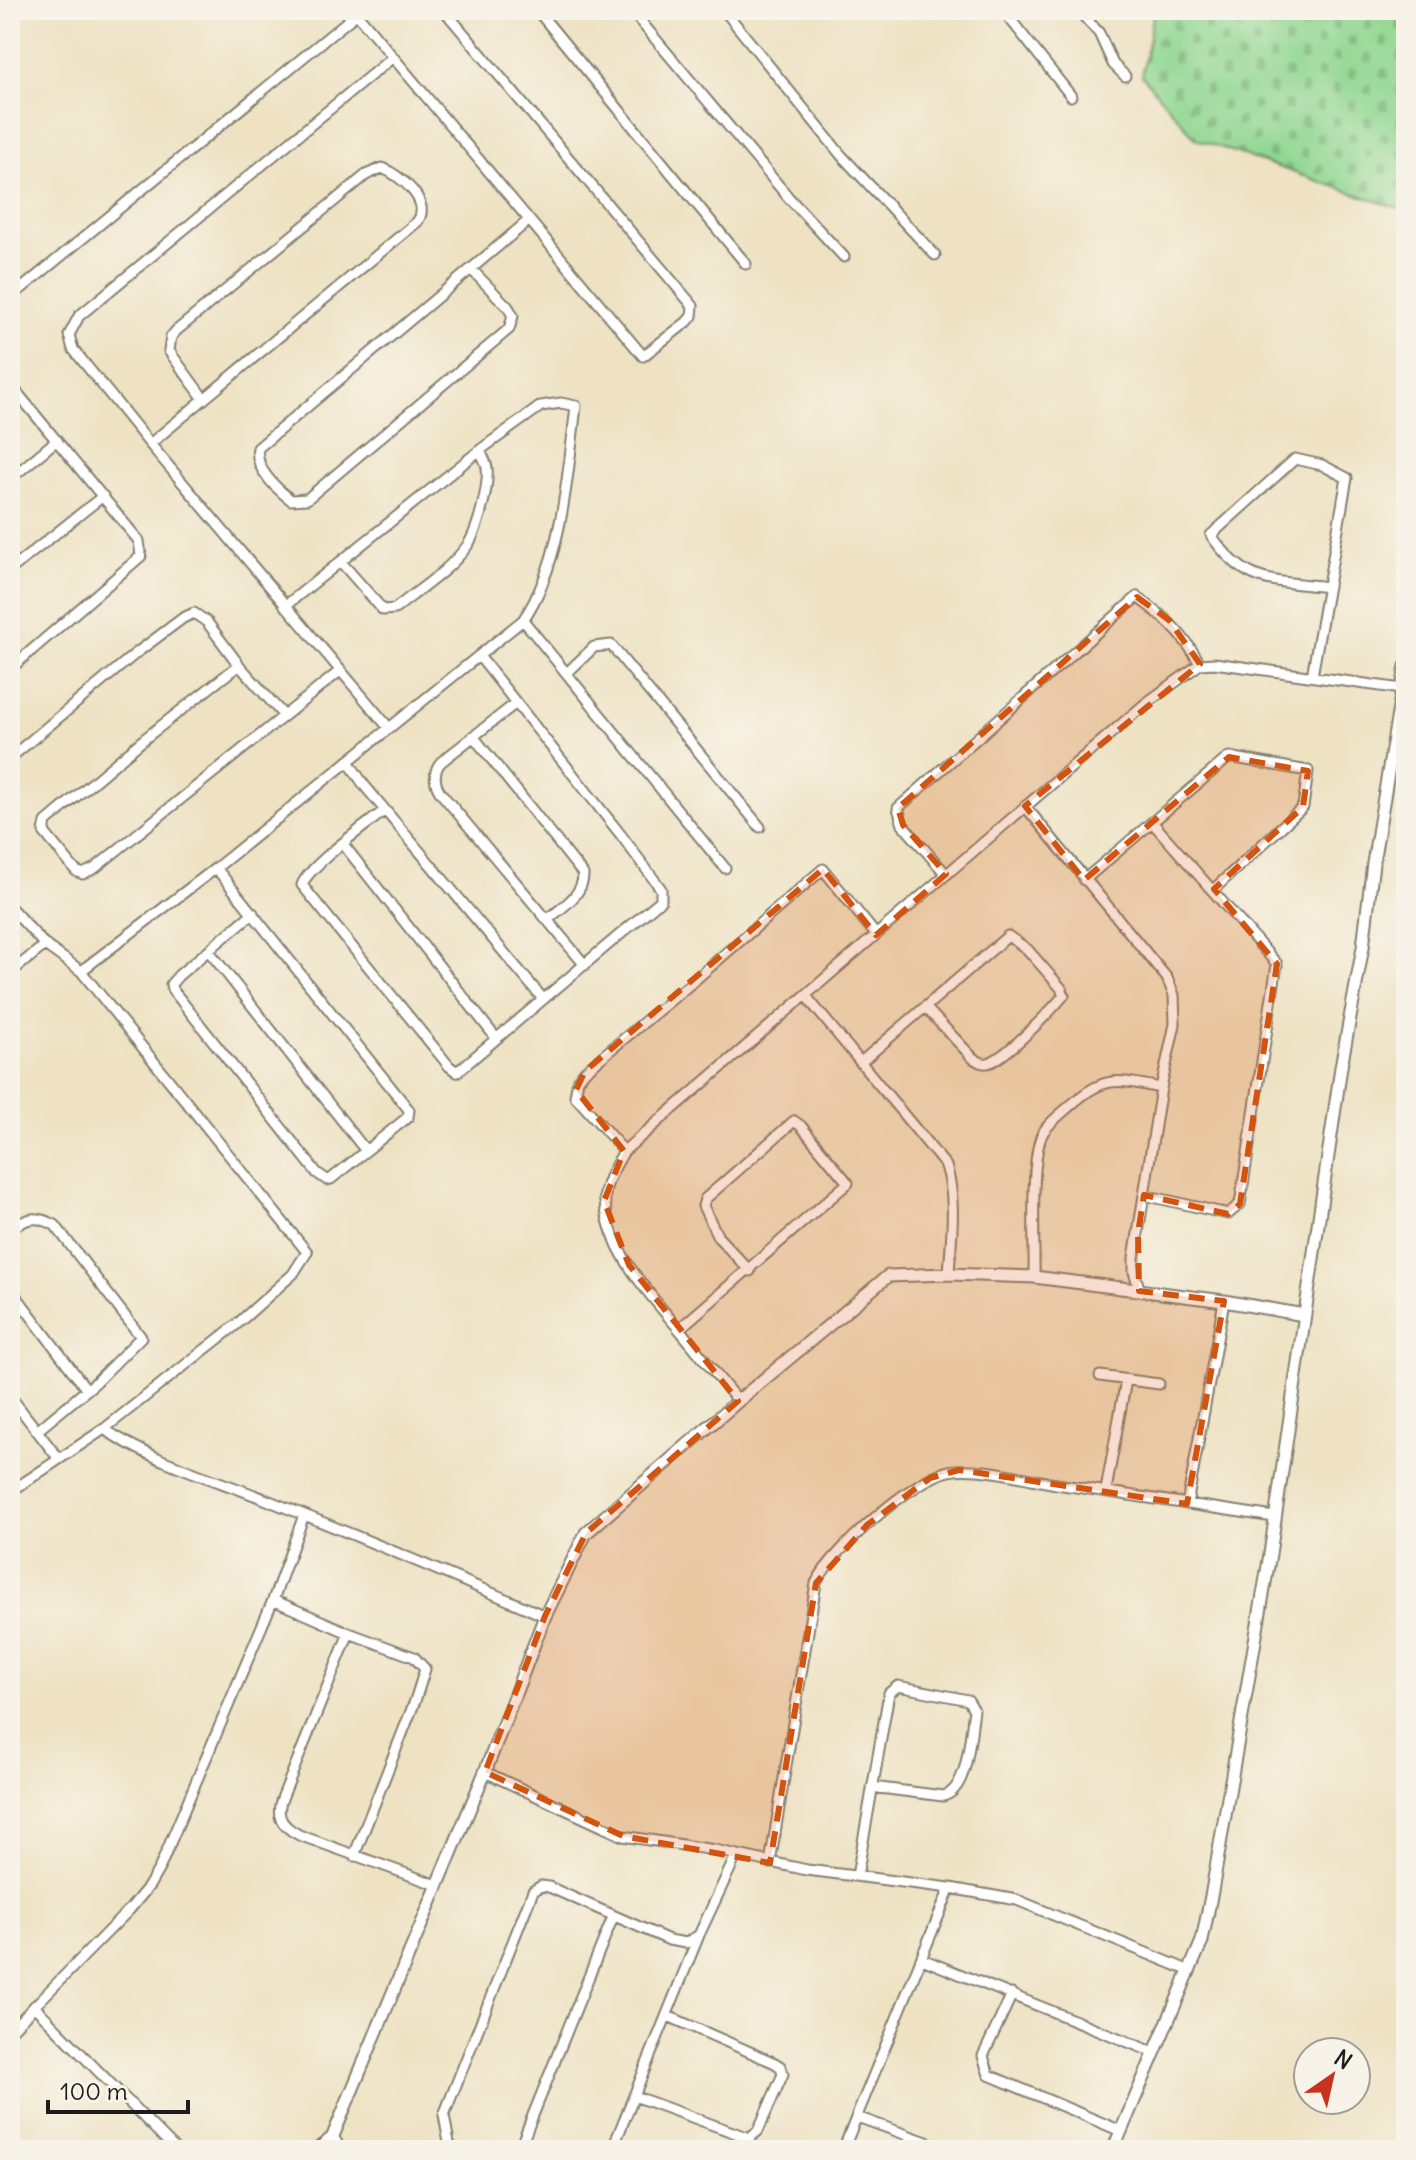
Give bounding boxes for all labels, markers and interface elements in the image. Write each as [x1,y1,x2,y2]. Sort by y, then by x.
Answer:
north arrow [1292,2036,1372,2116]
text: N [1329,2044,1357,2075]
scale bar [48,2064,188,2114]
text: 100 m [60,2076,128,2106]

